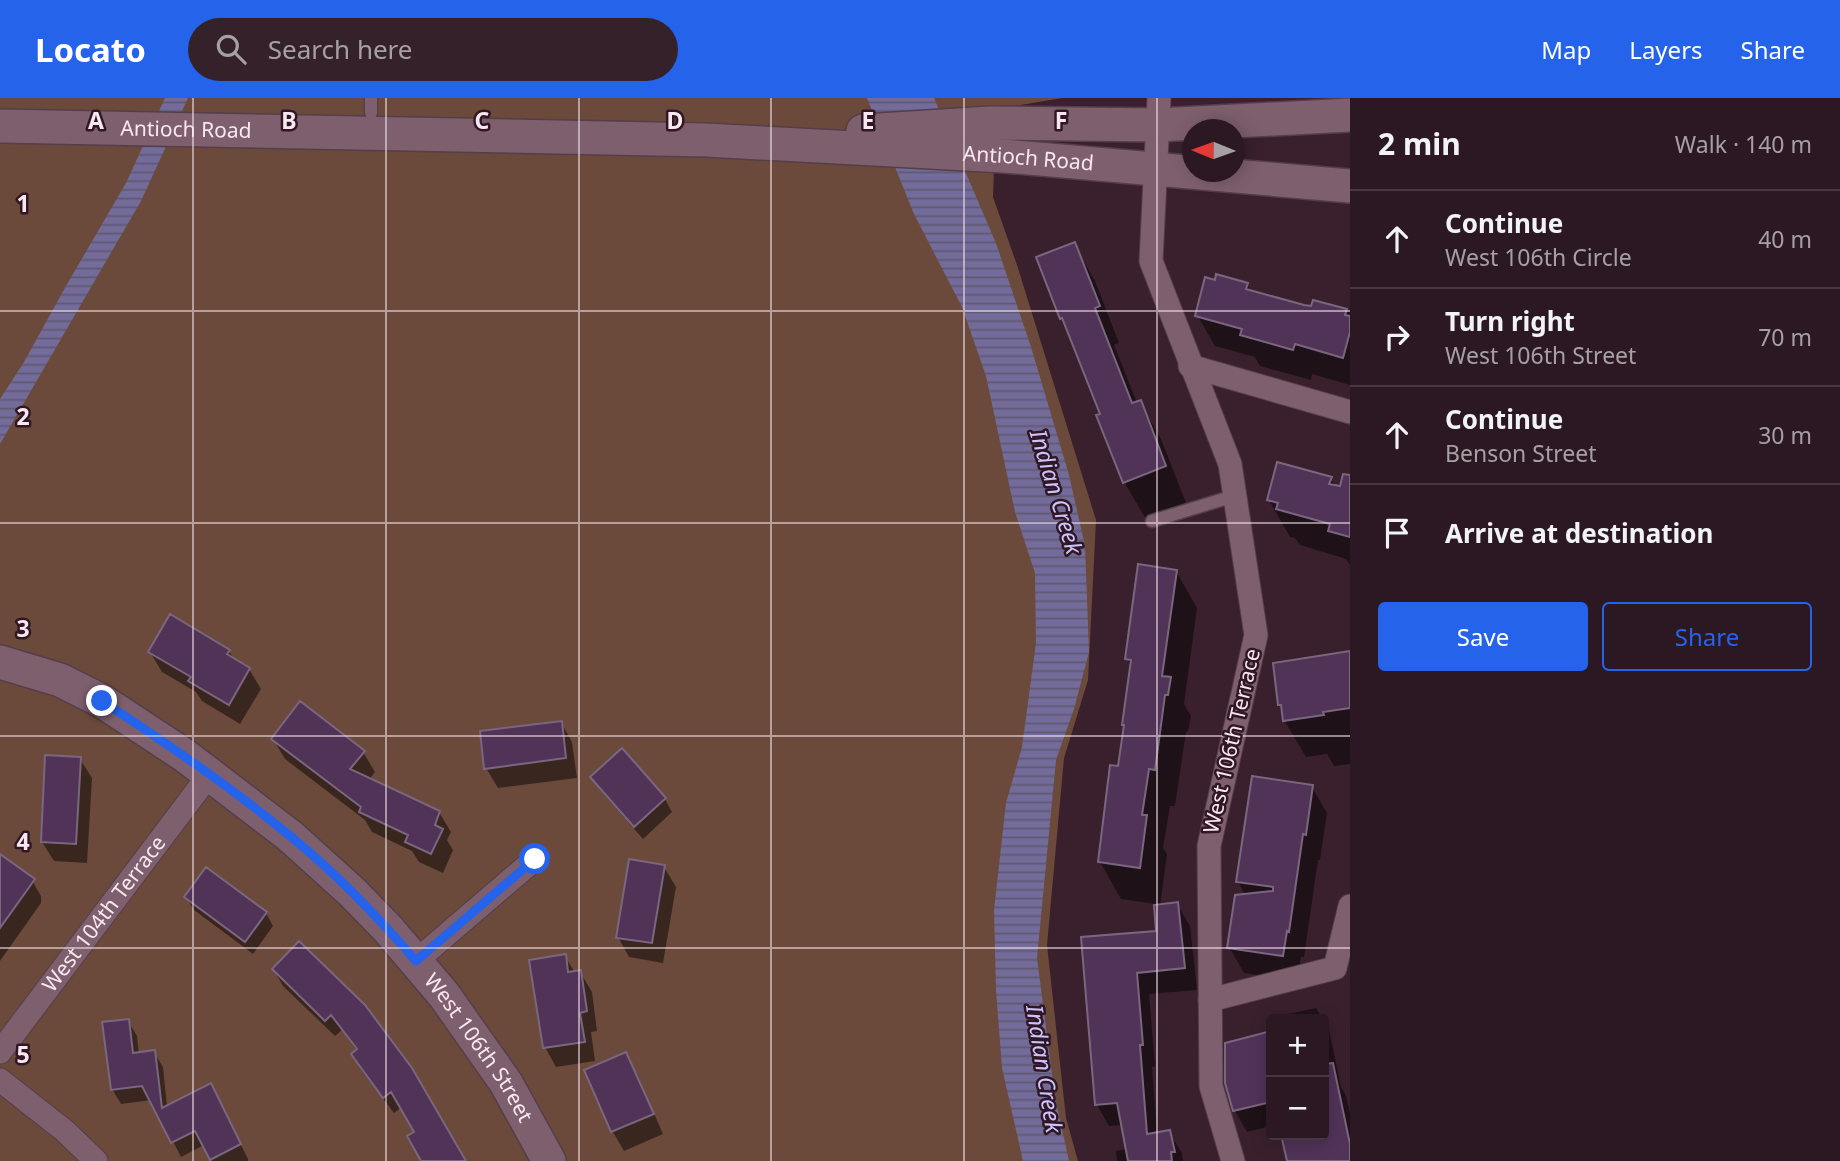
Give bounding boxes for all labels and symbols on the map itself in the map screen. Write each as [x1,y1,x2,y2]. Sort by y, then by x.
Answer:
text: A [88,104,104,136]
text: B [281,104,297,136]
text: C [475,104,490,136]
text: D [667,104,683,136]
text: E [862,104,874,136]
text: F [1055,104,1067,136]
street label: Antioch Road [120,113,252,144]
north arrow [1182,119,1245,182]
street label: Antioch Road [962,139,1095,177]
text: 1 [16,187,30,219]
text: 2 [16,400,30,432]
water label: Indian Creek [1023,424,1092,560]
text: 3 [16,612,30,644]
street label: West 106th Terrace [1196,646,1266,836]
route end [86,685,117,716]
text: 4 [16,825,30,857]
street label: West 104th Terrace [35,829,171,997]
route start [519,843,550,874]
street label: West 106th Street [418,967,540,1127]
water label: Indian Creek [1019,1002,1071,1137]
text: 5 [16,1038,30,1070]

